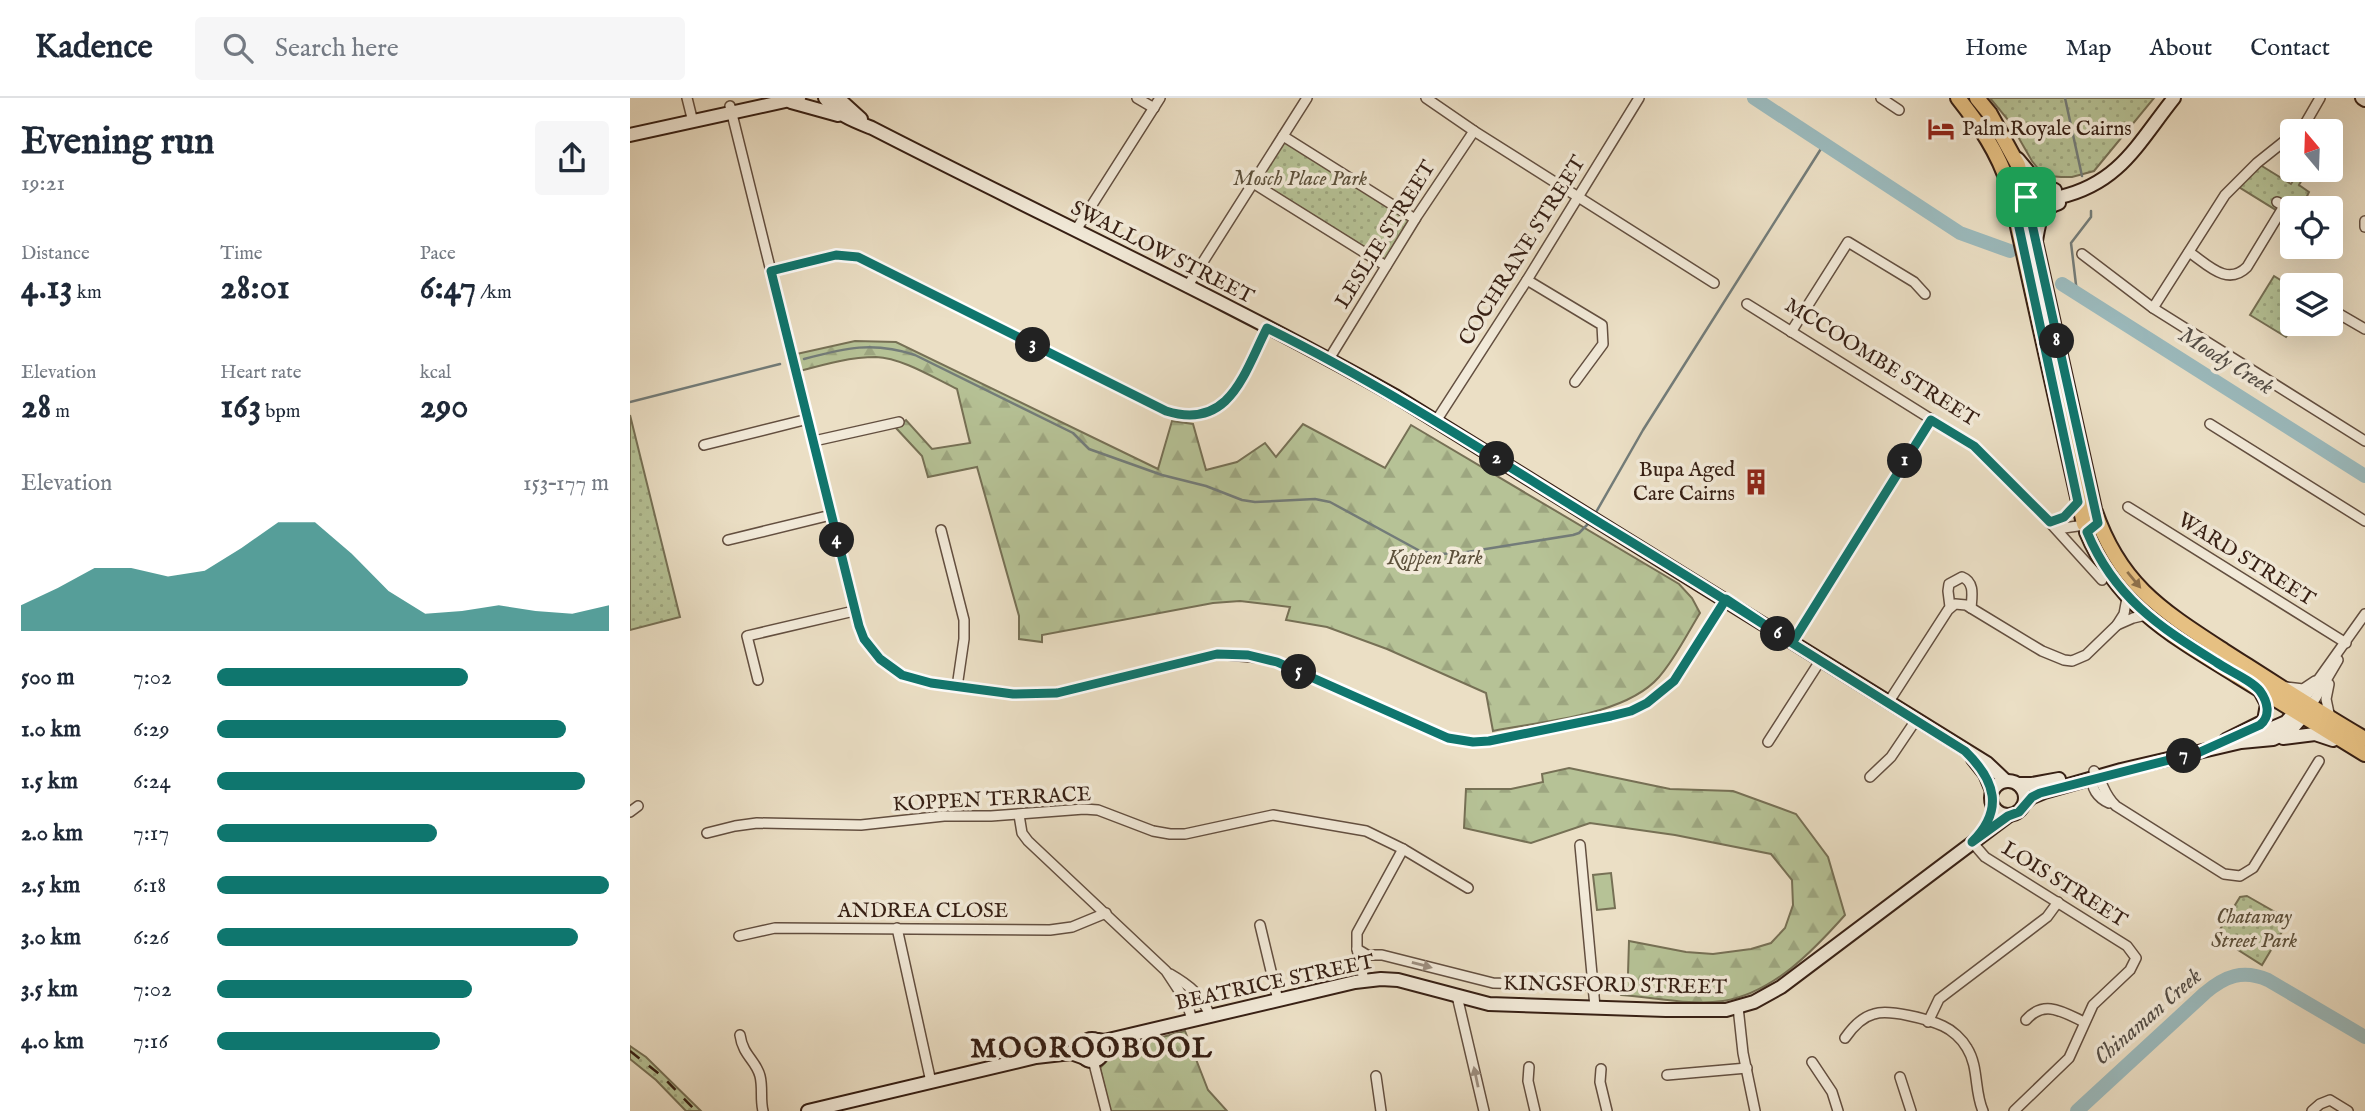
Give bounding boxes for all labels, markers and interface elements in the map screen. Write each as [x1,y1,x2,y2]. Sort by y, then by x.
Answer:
search box [195,17,685,80]
text: Kadence [35,27,153,69]
icon: search [219,29,257,67]
text: Search here [275,32,399,65]
text: Home [1965,33,2028,64]
text: Map [2066,33,2112,64]
text: About [2150,33,2212,64]
text: Contact [2250,33,2330,64]
hotel icon: Palm Royale Cairns [1926,114,1956,144]
place label: Palm Royale Cairns [1962,116,2132,143]
text: Evening run [21,119,215,167]
north arrow [2280,119,2343,182]
map controls [2280,119,2343,336]
button: share [535,121,609,195]
street label: COCHRANE STREET [1453,150,1593,351]
street label: LESLIE STREET [1330,155,1443,314]
park label: Mosch Place Park [1233,166,1368,193]
pin [1996,167,2056,227]
text: 19:21 [21,169,65,198]
icon: arrive [2007,178,2045,216]
street label: SWALLOW STREET [1066,195,1259,311]
button: locate [2280,196,2343,259]
text: Distance [21,242,90,266]
text: Time [220,242,263,266]
text: Pace [420,242,456,266]
text: 4.13 [21,266,73,311]
text: 28:01 [220,266,290,311]
text: 6:47 [420,266,476,311]
button: layers [2280,273,2343,336]
text: km [73,281,102,305]
text: /km [476,281,512,305]
street label: MCCOOMBE STREET [1779,292,1983,434]
water label: Moody Creek [2173,320,2279,402]
pin: 8 [2040,324,2074,358]
pin: 3 [1016,328,1050,362]
text: 8 [2053,328,2060,352]
text: 3 [1029,332,1036,356]
text: Elevation [21,361,96,385]
text: Heart rate [220,361,301,385]
text: kcal [420,361,451,385]
text: 28 [21,385,51,430]
text: 163 [220,385,261,430]
text: 290 [420,385,469,430]
text: m [51,400,70,424]
text: bpm [261,400,300,424]
pin: 2 [1480,442,1514,476]
pin: 1 [1888,444,1922,478]
text: 2 [1492,446,1501,470]
text: 1 [1901,448,1908,472]
place label: Bupa Aged Care Cairns [1633,457,1736,508]
building icon: Bupa Aged Care Cairns [1741,467,1771,497]
text: Elevation [21,469,112,498]
text: 153–177 m [523,469,609,498]
street label: WARD STREET [2172,507,2320,613]
pin: 4 [820,522,854,558]
text: 4 [832,527,841,551]
park label: Koppen Park [1386,545,1483,572]
one-way arrow [2126,572,2141,589]
pin: 6 [1760,616,1796,652]
text: 6 [1773,621,1782,645]
pin: 5 [1282,654,1316,690]
text: 5 [1295,659,1302,683]
text: 500 m [21,663,75,692]
text: 7:02 [133,663,172,692]
text: 1.0 km [21,715,81,744]
text: 6:29 [133,715,170,744]
pin: 7 [2166,738,2202,774]
text: 7 [2179,743,2188,767]
text: 1.5 km [21,767,78,796]
text: 6:24 [133,767,171,796]
street label: KOPPEN TERRACE [892,781,1092,819]
text: 2.0 km [21,819,83,848]
text: 7:17 [133,819,169,848]
street label: LOIS STREET [1996,836,2132,935]
text: 2.5 km [21,871,80,900]
text: 6:18 [133,871,166,900]
street label: ANDREA CLOSE [837,898,1008,925]
park label: Chataway Street Park [2211,904,2298,955]
text: 3.0 km [21,923,81,952]
text: 6:26 [133,923,169,952]
street label: BEATRICE STREET [1173,949,1378,1017]
one-way arrow [1411,960,1433,971]
water label: Chinaman Creek [2088,962,2208,1072]
street label: KINGSFORD STREET [1503,971,1728,1001]
text: 3.5 km [21,975,78,1004]
text: 7:02 [133,975,172,1004]
text: 4.0 km [21,1027,84,1056]
text: 7:16 [133,1027,168,1056]
district label: MOOROOBOOL [970,1032,1214,1067]
one-way arrow [1471,1066,1482,1088]

